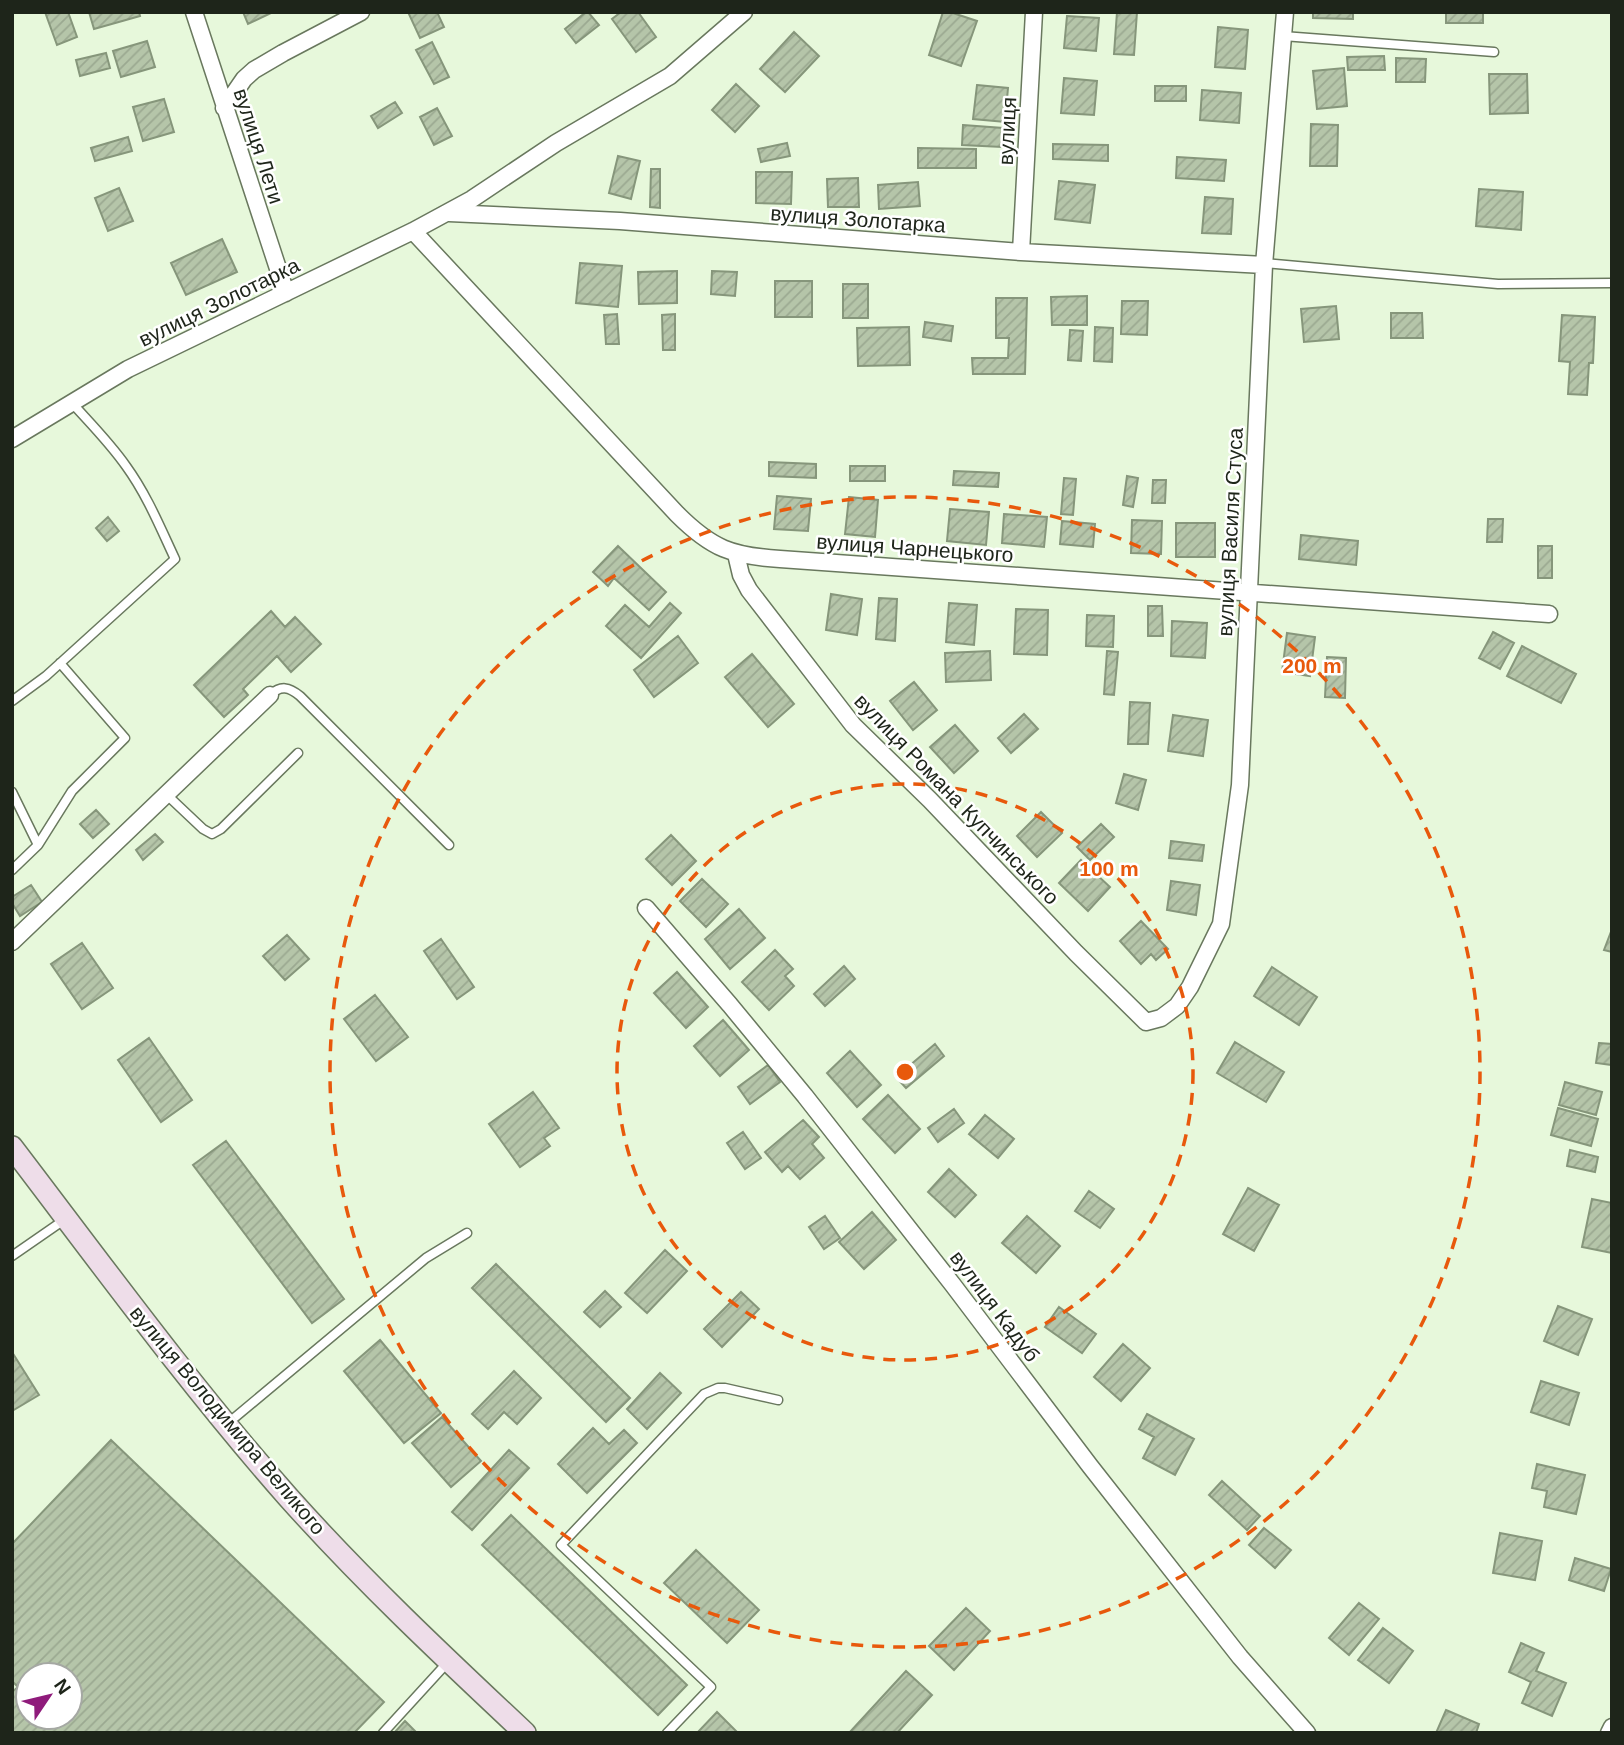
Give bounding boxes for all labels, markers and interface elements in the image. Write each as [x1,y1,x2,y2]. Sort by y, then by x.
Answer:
street label: вулиця Лети [230,85,288,207]
street label: вулиця [994,96,1020,166]
street label: вулиця Золотарка [770,201,947,237]
street label: вулиця Золотарка [135,253,303,351]
street label: вулиця Василя Стуса [1213,427,1247,637]
street label: вулиця Чарнецького [816,530,1014,566]
text: 200 m [1282,654,1342,677]
street label: вулиця Романа Купчинського [850,689,1064,909]
text: 100 m [1079,857,1139,880]
centre of rings [893,1060,917,1084]
street label: вулиця Кадуб [946,1246,1044,1366]
street label: вулиця Володимира Великого [126,1301,330,1539]
north arrow [14,1661,84,1731]
text: N [50,1675,75,1698]

